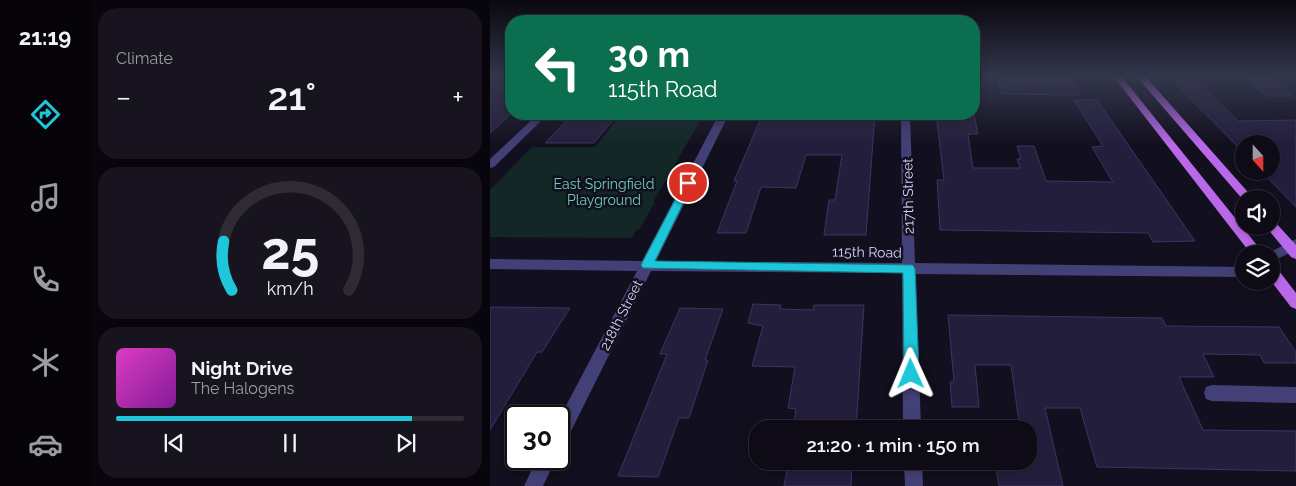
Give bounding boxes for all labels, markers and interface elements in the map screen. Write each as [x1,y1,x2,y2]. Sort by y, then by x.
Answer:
text: 21:19 [19,24,71,50]
text: 30 m [608,34,690,75]
icon: left [525,35,590,100]
text: Climate [116,49,173,68]
text: 21° [267,74,316,119]
text: 115th Road [608,76,717,102]
text: − [116,81,131,114]
text: + [452,81,464,114]
icon: directions [28,97,63,132]
north arrow [1235,135,1280,180]
map controls [1235,135,1280,290]
street label: 217th Street [899,158,917,234]
pin [667,162,709,204]
icon: arrive [674,169,702,197]
park label: East Springfield Playground [554,176,654,208]
icon: music [28,180,63,215]
button: sound [1235,190,1280,235]
text: 25 [261,220,319,281]
street label: 115th Road [832,243,902,261]
button: layers [1235,245,1280,290]
icon: phone [28,262,63,297]
street label: 218th Street [596,277,646,353]
text: km/h [266,278,314,299]
icon: climate [28,345,63,380]
position arrow [884,347,936,399]
text: Night Drive [191,357,293,379]
text: The Halogens [191,379,294,398]
speed limit sign: 30 [505,405,570,470]
icon: car [28,427,63,462]
icon: previous [160,429,188,457]
icon: pause [276,429,304,457]
icon: next [392,429,420,457]
text: 21:20 · 1 min · 150 m [806,434,980,456]

